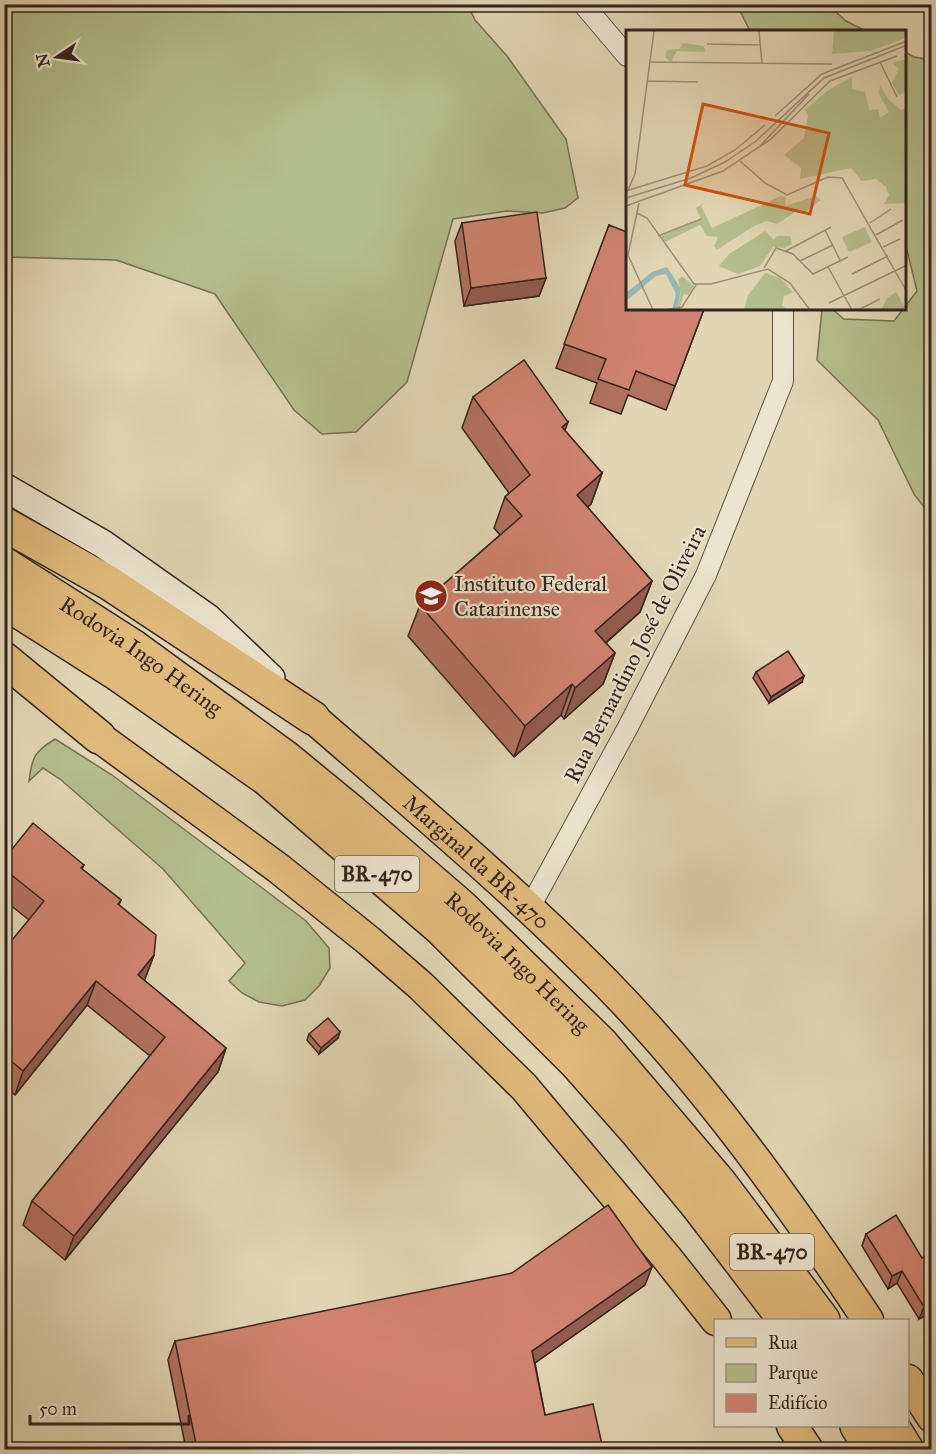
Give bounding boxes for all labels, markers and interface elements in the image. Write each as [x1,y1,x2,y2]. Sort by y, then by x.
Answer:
north arrow [27,27,87,87]
inset map [626,30,906,310]
text: N [32,51,54,69]
street label: Rua Bernardino José de Oliveira [558,520,712,787]
place label: Instituto Federal Catarinense [454,570,607,622]
school or university icon: Instituto Federal Catarinense [413,578,449,614]
street label: Rodovia Ingo Hering [55,590,229,721]
street label: Marginal da BR-470 [398,789,556,935]
road number: BR-470 [335,856,419,892]
street label: Rodovia Ingo Hering [440,885,596,1039]
road number: BR-470 [730,1234,814,1270]
legend [714,1319,909,1427]
text: Rua [768,1332,798,1354]
text: Parque [768,1362,818,1385]
scale bar [30,1388,189,1426]
text: Edifício [768,1392,827,1414]
text: 50 m [39,1398,77,1420]

